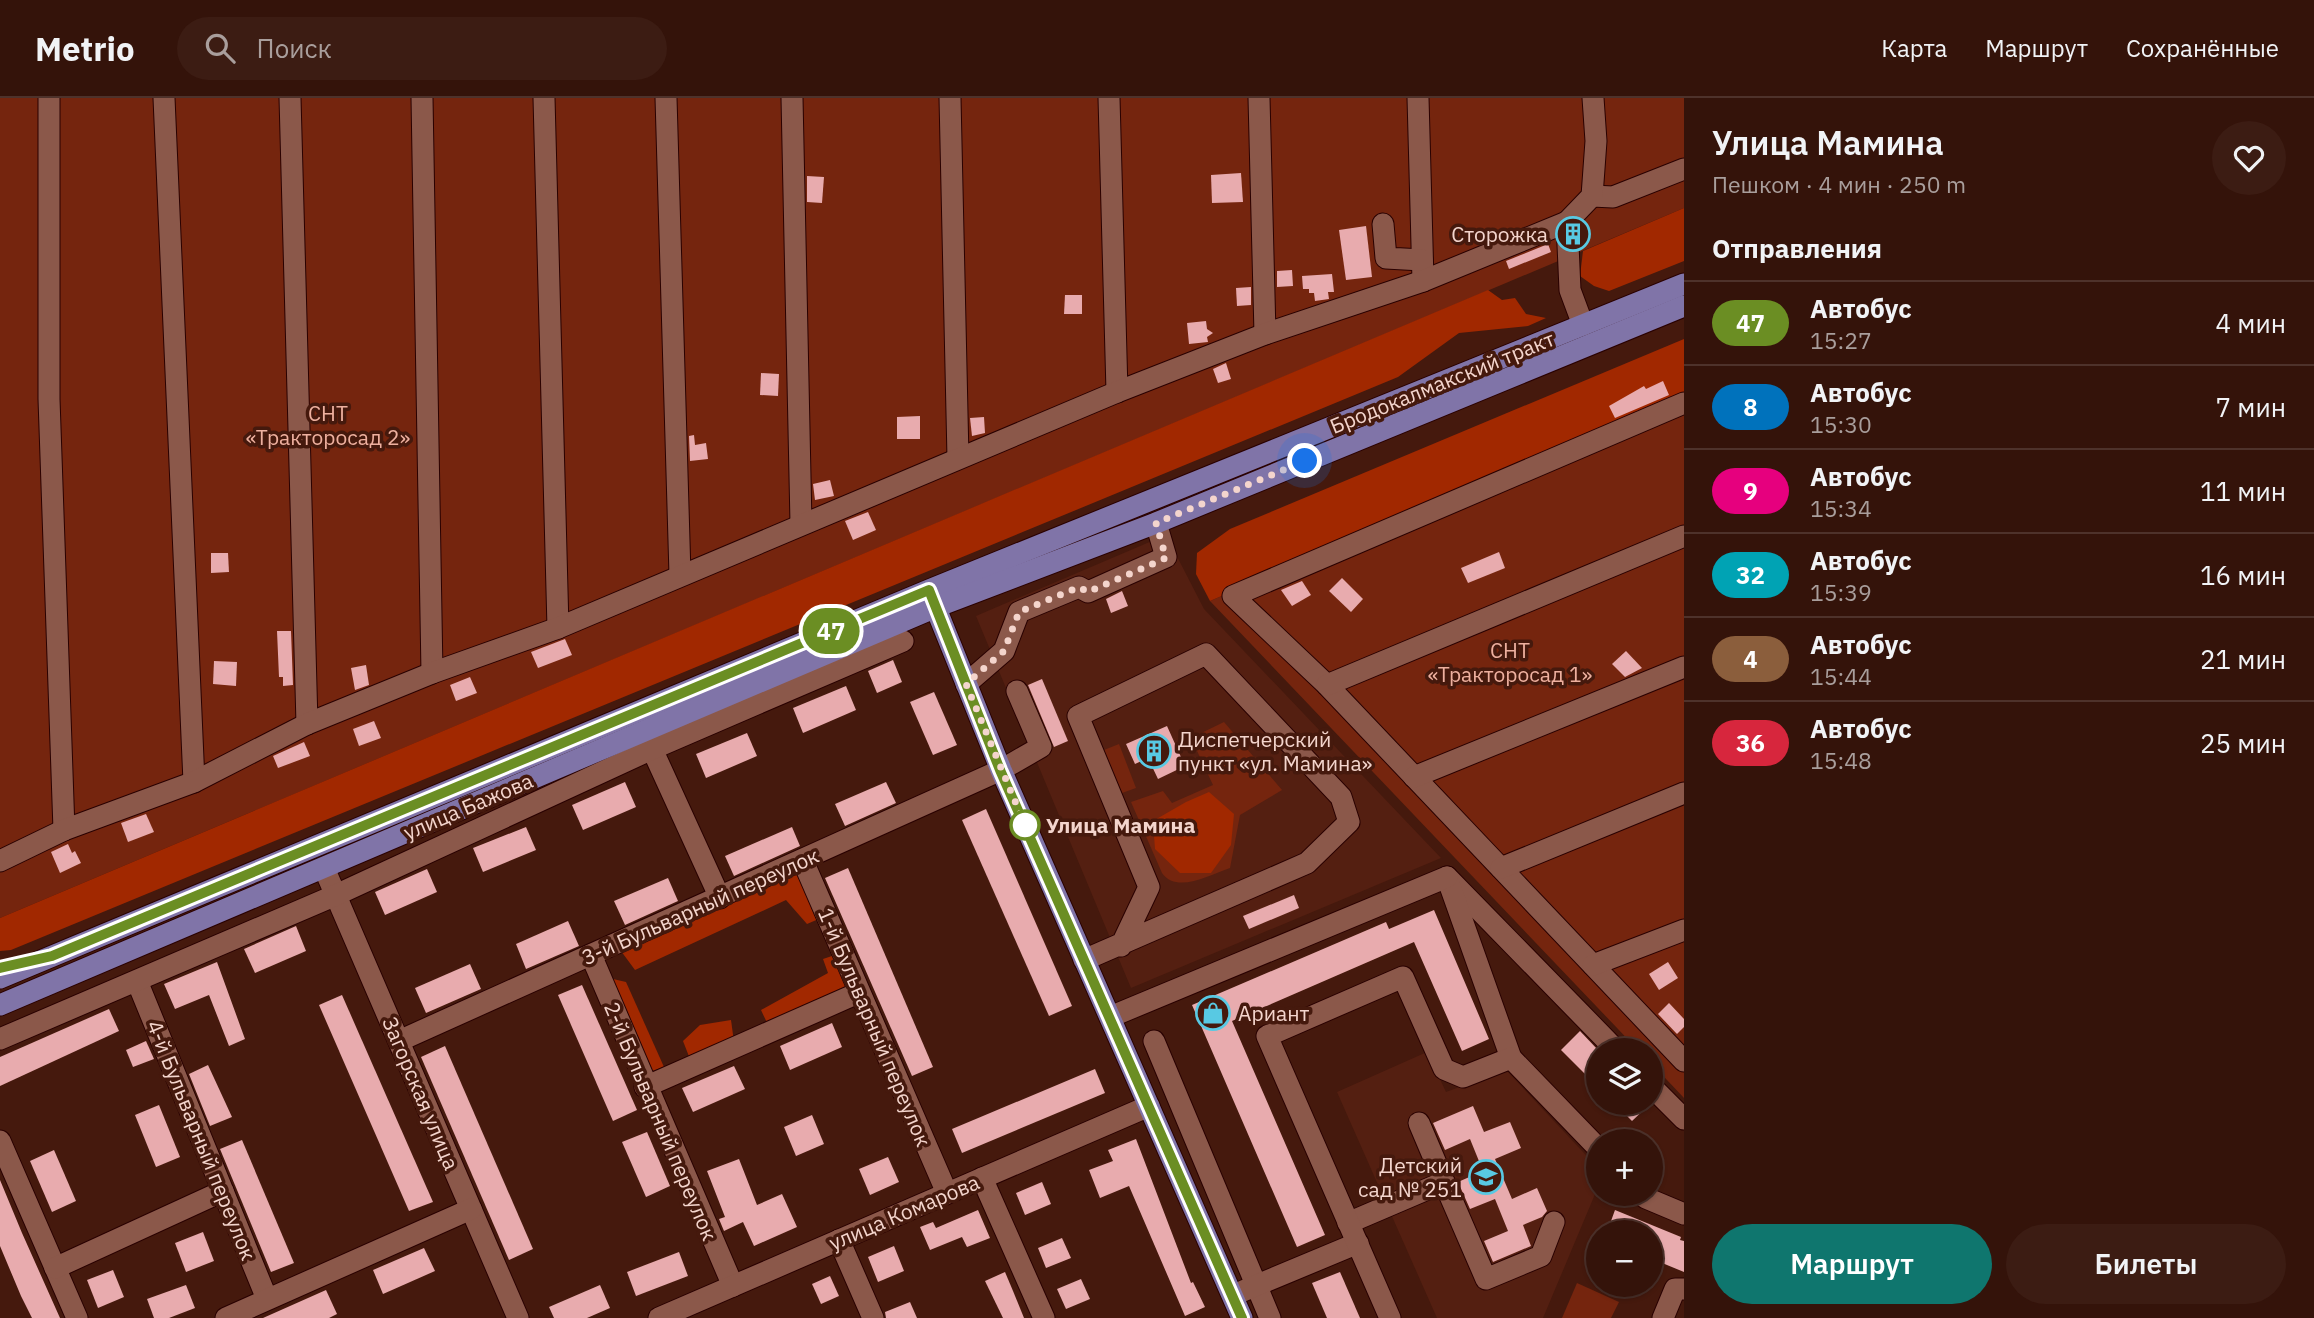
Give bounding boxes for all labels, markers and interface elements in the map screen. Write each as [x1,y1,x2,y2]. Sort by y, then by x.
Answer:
search box [177,17,667,80]
text: Metrio [35,27,135,70]
icon: search [201,29,239,67]
text: Поиск [257,31,332,65]
text: Карта [1881,32,1947,64]
text: Маршрут [1985,32,2088,64]
text: Сохранённые [2126,32,2279,64]
text: Улица Мамина [1712,121,1944,164]
button: heart [2212,121,2286,195]
text: Пешком · 4 мин · 250 m [1712,169,1966,199]
building icon: Сторожка [1554,215,1592,253]
place label: Сторожка [1451,220,1548,248]
text: Отправления [1712,231,1882,265]
text: Автобус [1810,291,1912,325]
text: 4 мин [2216,306,2286,340]
text: 47 [1736,307,1765,339]
street label: Бродокалмакский тракт [1326,324,1558,440]
text: 15:27 [1810,325,1872,355]
text: Автобус [1810,375,1912,409]
text: 7 мин [2216,390,2286,424]
text: 8 [1743,391,1758,423]
park label: СНТ «Тракторосад 2» [246,399,411,451]
text: 15:30 [1810,409,1872,439]
your location [1287,443,1322,478]
text: Автобус [1810,459,1912,493]
text: 11 мин [2200,474,2286,508]
text: 9 [1743,475,1758,507]
text: 15:34 [1810,493,1872,523]
text: Автобус [1810,543,1912,577]
text: 16 мин [2200,558,2286,592]
text: 32 [1736,559,1765,591]
text: 15:39 [1810,577,1872,607]
line badge: 47 [800,608,862,654]
text: 47 [817,615,845,647]
text: Автобус [1810,627,1912,661]
park label: СНТ «Тракторосад 1» [1428,636,1593,688]
text: 21 мин [2200,642,2286,676]
text: 4 [1743,643,1758,675]
text: 15:44 [1810,661,1872,691]
text: Автобус [1810,711,1912,745]
place label: Диспетчерский пункт «ул. Мамина» [1178,725,1373,777]
text: 25 мин [2200,726,2286,760]
text: 36 [1736,727,1765,759]
building icon: Диспетчерский пункт «ул. Мамина» [1135,732,1173,770]
text: 15:48 [1810,745,1872,775]
street label: улица Бажова [399,766,537,846]
marker: Улица Мамина [1010,810,1040,840]
place label: Улица Мамина [1046,811,1195,839]
street label: 3-й Бульварный переулок [577,841,823,971]
street label: 1-й Бульварный переулок [812,903,938,1151]
shop icon: Ариант [1194,994,1232,1032]
street label: 2-й Бульварный переулок [598,997,724,1245]
place label: Ариант [1238,999,1310,1027]
street label: Загорская улица [376,1012,466,1174]
street label: 4-й Бульварный переулок [141,1016,263,1264]
map controls [1586,1038,1663,1297]
button: layers [1586,1038,1663,1115]
button: + [1586,1129,1663,1206]
place label: Детский сад № 251 [1358,1151,1462,1203]
school or university icon: Детский сад № 251 [1467,1158,1505,1196]
street label: улица Комарова [824,1168,984,1256]
button: − [1586,1220,1663,1297]
button: Маршрут [1712,1224,1992,1304]
button: Билеты [2006,1224,2286,1304]

